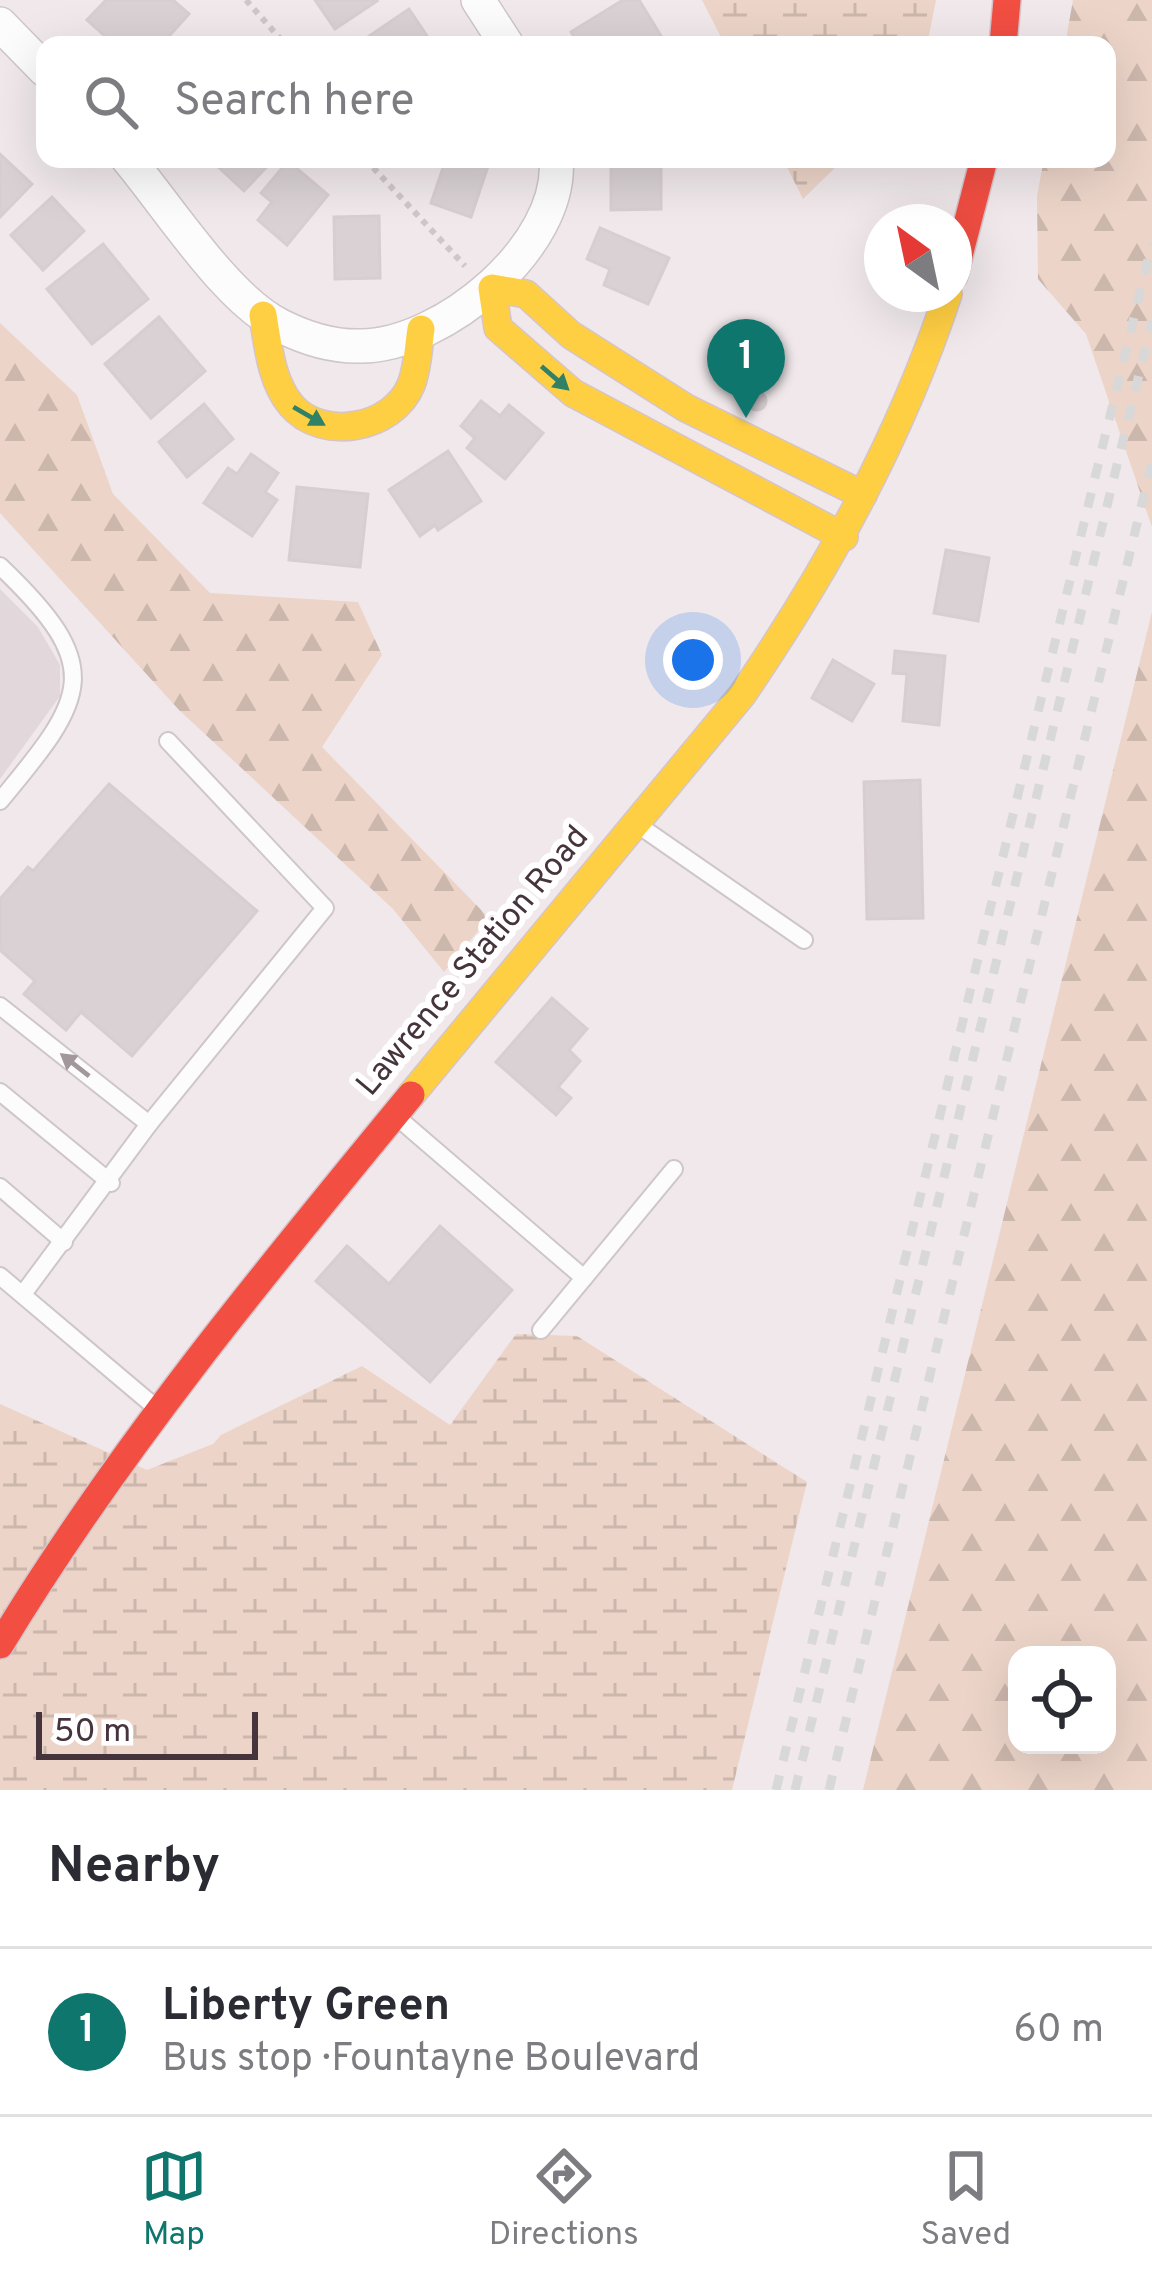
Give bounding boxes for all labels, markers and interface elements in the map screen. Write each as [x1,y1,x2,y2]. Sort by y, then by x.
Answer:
search box [36,36,1116,168]
icon: search [78,69,144,135]
text: Search here [174,74,414,131]
north arrow [864,204,972,312]
pin: 1 [707,319,785,418]
one-way arrow [540,364,570,391]
one-way arrow [293,404,326,426]
your location [663,630,723,690]
street label: Lawrence Station Road [349,818,599,1106]
one-way arrow [59,1053,90,1078]
map controls [1008,1646,1116,1754]
button: locate [1008,1646,1116,1754]
scale bar [36,1706,258,1759]
text: 50 m [54,1712,131,1754]
text: Nearby [48,1836,220,1901]
text: Liberty Green [162,1979,450,2036]
text: 1 [79,2007,95,2056]
text: 60 m [1013,2007,1104,2056]
text: Bus stop · Fountayne Boulevard [162,2036,700,2085]
tab: Map [141,2143,207,2257]
tab: Directions [489,2143,639,2257]
tab: Saved [920,2143,1011,2257]

